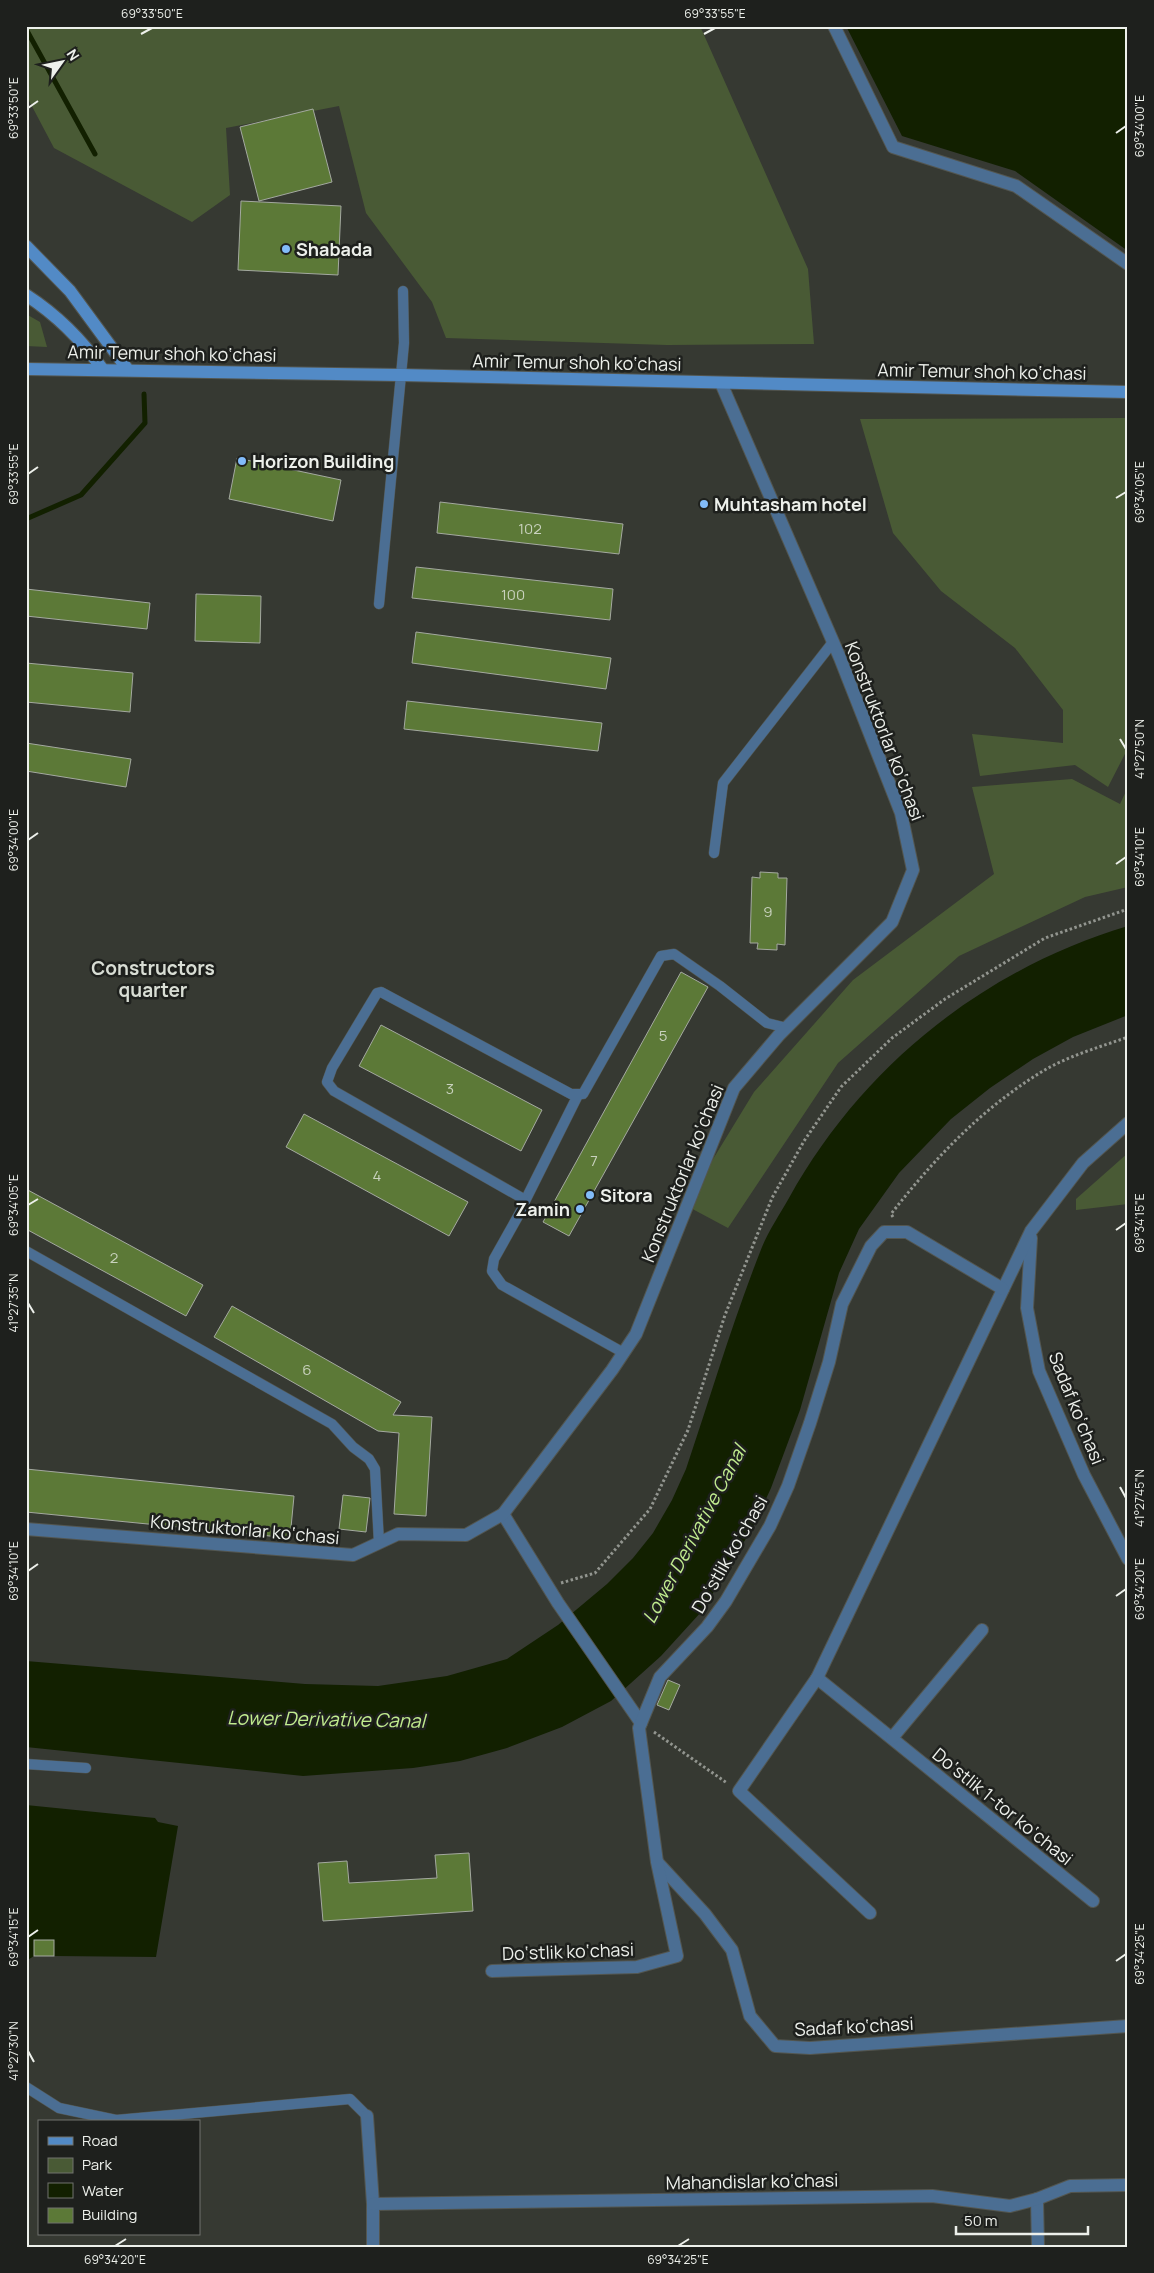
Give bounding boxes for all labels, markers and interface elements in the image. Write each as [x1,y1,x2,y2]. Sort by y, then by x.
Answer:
text: 69°33'50"E [121,5,183,22]
text: 69°33'55"E [684,5,746,22]
north arrow [38,38,88,88]
text: N [63,45,84,64]
text: 69°33'50"E [5,77,22,139]
text: 69°34'00"E [1131,95,1148,157]
place label: Shabada [296,237,372,261]
marker: Shabada [280,243,292,255]
street label: Amir Temur shoh ko‘chasi [67,339,277,367]
street label: Amir Temur shoh ko‘chasi [472,348,682,376]
street label: Amir Temur shoh ko‘chasi [877,357,1087,385]
text: 69°33'55"E [5,443,22,505]
place label: Horizon Building [252,449,394,473]
marker: Horizon Building [236,455,248,467]
text: 69°34'05"E [1131,461,1148,523]
place label: Muhtasham hotel [714,492,867,516]
marker: Muhtasham hotel [698,498,710,510]
house number: 102 [518,518,542,539]
house number: 100 [501,584,525,605]
street label: Konstruktorlar ko‘chasi [840,638,930,824]
text: 41°27'50"N [1131,719,1148,779]
text: 69°34'00"E [5,809,22,871]
text: 69°34'10"E [1131,827,1148,887]
house number: 9 [763,901,773,922]
district label: Constructors quarter [91,955,215,1003]
house number: 5 [659,1025,667,1046]
house number: 3 [446,1078,454,1099]
street label: Konstruktorlar ko‘chasi [635,1080,729,1266]
house number: 7 [590,1150,598,1171]
house number: 4 [373,1165,382,1186]
text: 69°34'05"E [5,1174,22,1236]
place label: Sitora [600,1183,653,1207]
marker: Sitora [584,1189,596,1201]
text: 69°34'15"E [1131,1193,1148,1253]
place label: Zamin [515,1197,570,1221]
marker: Zamin [574,1203,586,1215]
house number: 2 [110,1247,118,1268]
text: 41°27'35"N [5,1273,22,1333]
street label: Sadaf ko‘chasi [1044,1348,1110,1468]
house number: 6 [302,1359,312,1380]
water label: Lower Derivative Canal [636,1438,753,1627]
text: 41°27'45"N [1131,1469,1148,1527]
street label: Do‘stlik ko‘chasi [686,1491,772,1617]
street label: Konstruktorlar ko‘chasi [149,1509,341,1549]
text: 69°34'10"E [5,1541,22,1601]
text: 69°34'20"E [1131,1558,1148,1620]
water label: Lower Derivative Canal [227,1704,428,1734]
street label: Do‘stlik 1-tor ko‘chasi [928,1742,1078,1870]
text: 69°34'15"E [5,1907,22,1967]
text: 69°34'25"E [1131,1923,1148,1985]
street label: Do‘stlik ko‘chasi [502,1937,634,1965]
street label: Sadaf ko‘chasi [794,2011,914,2041]
text: 41°27'30"N [5,2021,22,2081]
legend [38,2120,200,2236]
text: Road [82,2130,118,2151]
text: Park [82,2154,112,2175]
street label: Mahandislar ko‘chasi [665,2167,839,2195]
text: Water [82,2180,124,2201]
scale bar [956,2203,1089,2235]
text: Building [82,2204,137,2225]
text: 50 m [964,2210,998,2231]
text: 69°34'20"E [84,2251,146,2268]
text: 69°34'25"E [647,2251,709,2268]

